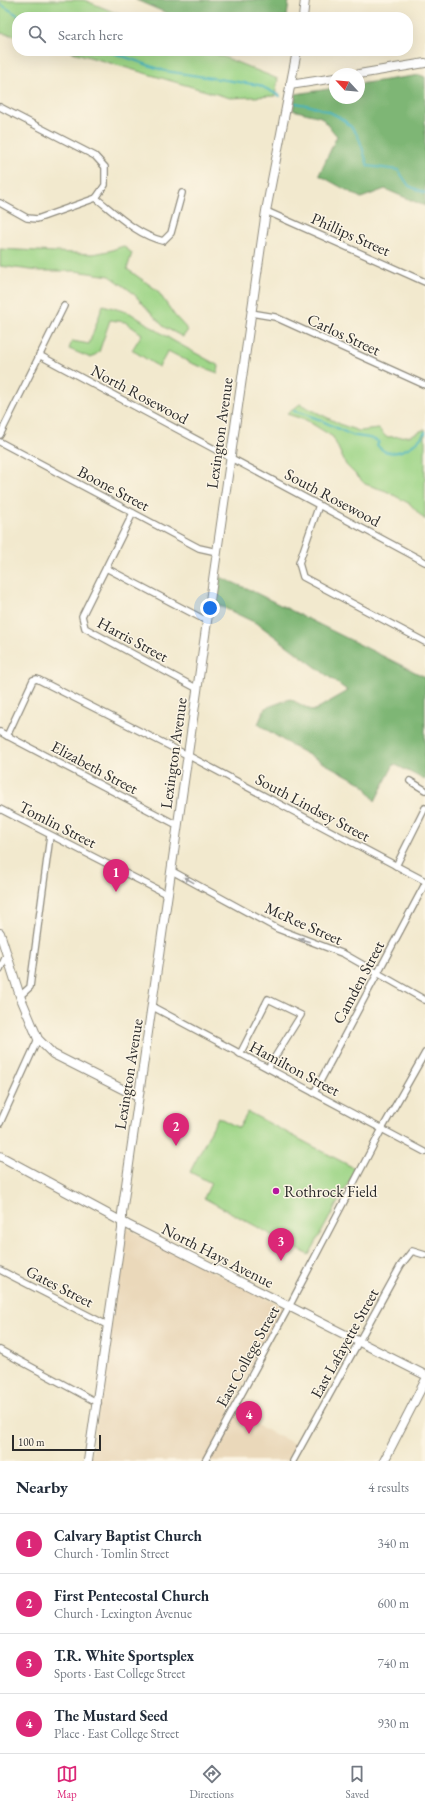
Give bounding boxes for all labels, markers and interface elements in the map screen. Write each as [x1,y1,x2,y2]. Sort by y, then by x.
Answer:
search box [12,12,413,56]
icon: search [26,23,48,45]
text: Search here [58,25,123,44]
north arrow [329,68,365,104]
street label: Phillips Street [308,208,394,261]
street label: Carlos Street [304,308,384,361]
street label: North Rosewood [87,360,193,429]
street label: Lexington Avenue [201,376,238,490]
street label: Boone Street [74,461,153,516]
street label: South Rosewood [281,463,385,532]
your location [200,598,220,618]
street label: Harris Street [94,612,172,667]
street label: Lexington Avenue [155,696,192,810]
street label: Elizabeth Street [48,736,142,799]
street label: South Lindsey Street [252,768,374,846]
street label: Tomlin Street [16,796,100,853]
pin: 1 [103,859,129,892]
one-way arrow [183,877,195,883]
street label: McRee Street [262,897,346,950]
one-way arrow [298,936,310,942]
street label: Camden Street [328,937,389,1027]
street label: Lexington Avenue [109,1017,148,1131]
street label: Hamilton Street [246,1036,344,1101]
pin: 2 [163,1113,189,1146]
place label: Rothrock Field [284,1181,378,1202]
marker: Rothrock Field [271,1186,281,1196]
street label: North Hays Avenue [158,1218,277,1293]
pin: 3 [268,1228,294,1261]
street label: Gates Street [23,1261,97,1312]
street label: East Lafayette Street [306,1285,383,1402]
street label: East College Street [211,1302,284,1411]
pin: 4 [236,1401,262,1434]
scale bar [12,1433,101,1452]
text: 100 m [18,1435,45,1449]
text: Nearby [16,1476,68,1498]
text: 4 results [368,1479,409,1496]
text: Calvary Baptist Church [54,1526,202,1545]
text: 1 [26,1535,32,1552]
text: 340 m [378,1535,409,1552]
text: Church · Tomlin Street [54,1545,169,1562]
text: First Pentecostal Church [54,1586,209,1605]
text: 2 [26,1595,32,1612]
text: 600 m [378,1595,409,1612]
text: Church · Lexington Avenue [54,1605,192,1622]
text: T.R. White Sportsplex [54,1646,194,1665]
text: 3 [26,1655,32,1672]
text: 740 m [378,1655,409,1672]
text: Sports · East College Street [54,1665,185,1682]
text: The Mustard Seed [54,1706,168,1725]
text: 4 [26,1715,32,1732]
text: 930 m [378,1715,409,1732]
text: Place · East College Street [54,1725,179,1742]
tab: Map [56,1763,78,1801]
tab: Directions [190,1763,234,1801]
tab: Saved [346,1763,369,1801]

